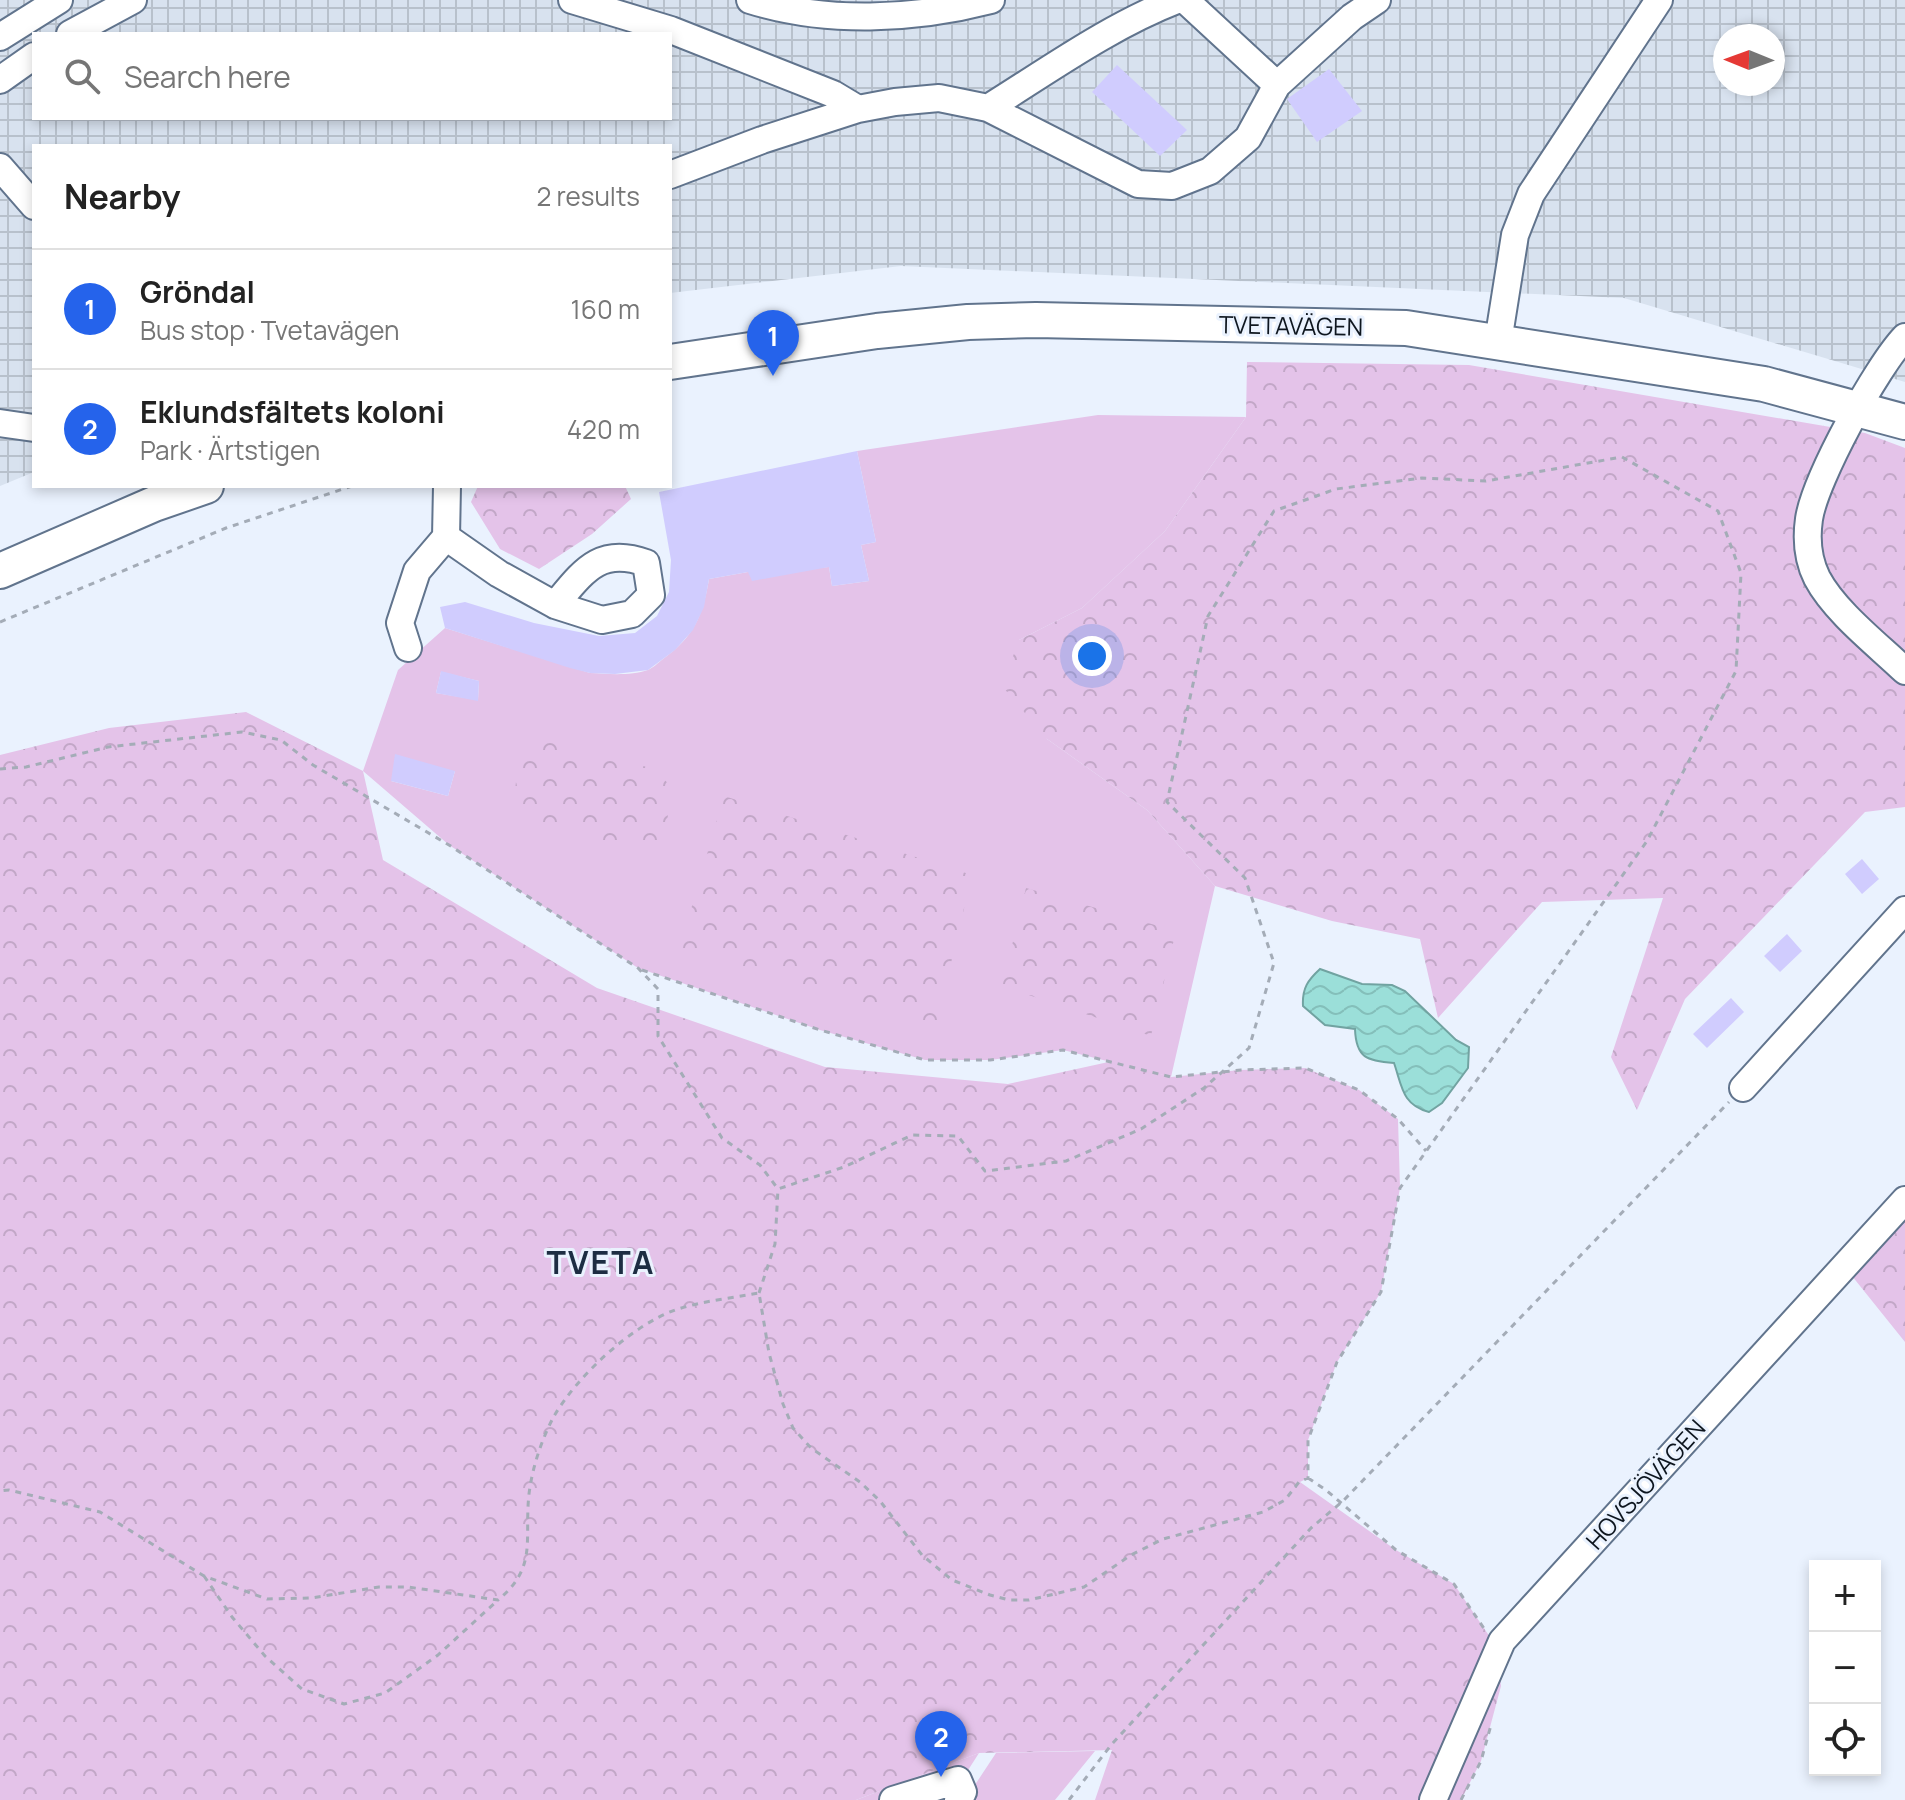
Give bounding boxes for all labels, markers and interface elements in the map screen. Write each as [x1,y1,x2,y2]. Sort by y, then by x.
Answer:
north arrow [1713,24,1785,96]
search box [32,32,672,120]
icon: search [60,54,104,98]
text: Search here [124,56,291,97]
text: Nearby [64,173,180,219]
text: 2 results [536,178,640,214]
text: Gröndal [140,271,255,312]
text: 1 [84,291,96,327]
text: 160 m [571,291,640,327]
street label: TVETAVÄGEN [1219,307,1363,343]
pin: 1 [747,310,799,376]
text: Bus stop · Tvetavägen [140,312,400,348]
text: Eklundsfältets koloni [140,391,445,432]
text: 2 [82,411,98,447]
text: 420 m [567,411,640,447]
text: Park · Ärtstigen [140,432,320,468]
your location [1072,636,1112,676]
district label: TVETA [547,1240,655,1284]
street label: HOVSJÖVÄGEN [1578,1412,1712,1556]
map controls [1809,1560,1881,1776]
button: + [1809,1560,1881,1632]
button: − [1809,1632,1881,1704]
button: locate [1809,1704,1881,1776]
pin: 2 [915,1711,967,1777]

